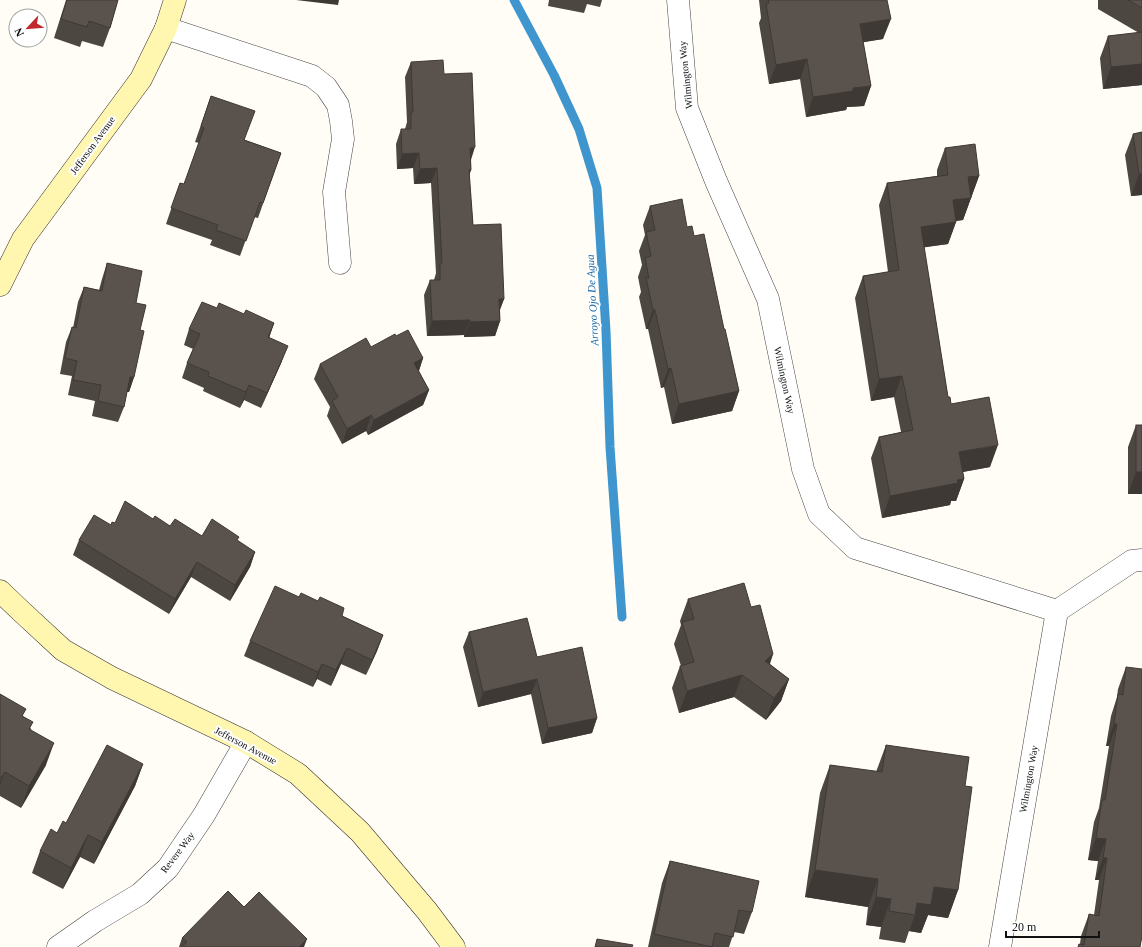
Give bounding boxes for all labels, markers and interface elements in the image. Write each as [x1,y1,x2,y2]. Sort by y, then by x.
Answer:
north arrow [8,8,48,48]
text: N [12,26,26,39]
street label: Wilmington Way [676,40,695,109]
street label: Jefferson Avenue [68,114,117,176]
water label: Arroyo Ojo De Agua [584,254,600,347]
street label: Wilmington Way [772,346,797,415]
street label: Jefferson Avenue [213,724,279,767]
street label: Wilmington Way [1017,744,1040,814]
street label: Revere Way [158,830,196,875]
scale bar [1006,913,1099,939]
text: 20 m [1012,920,1037,934]

